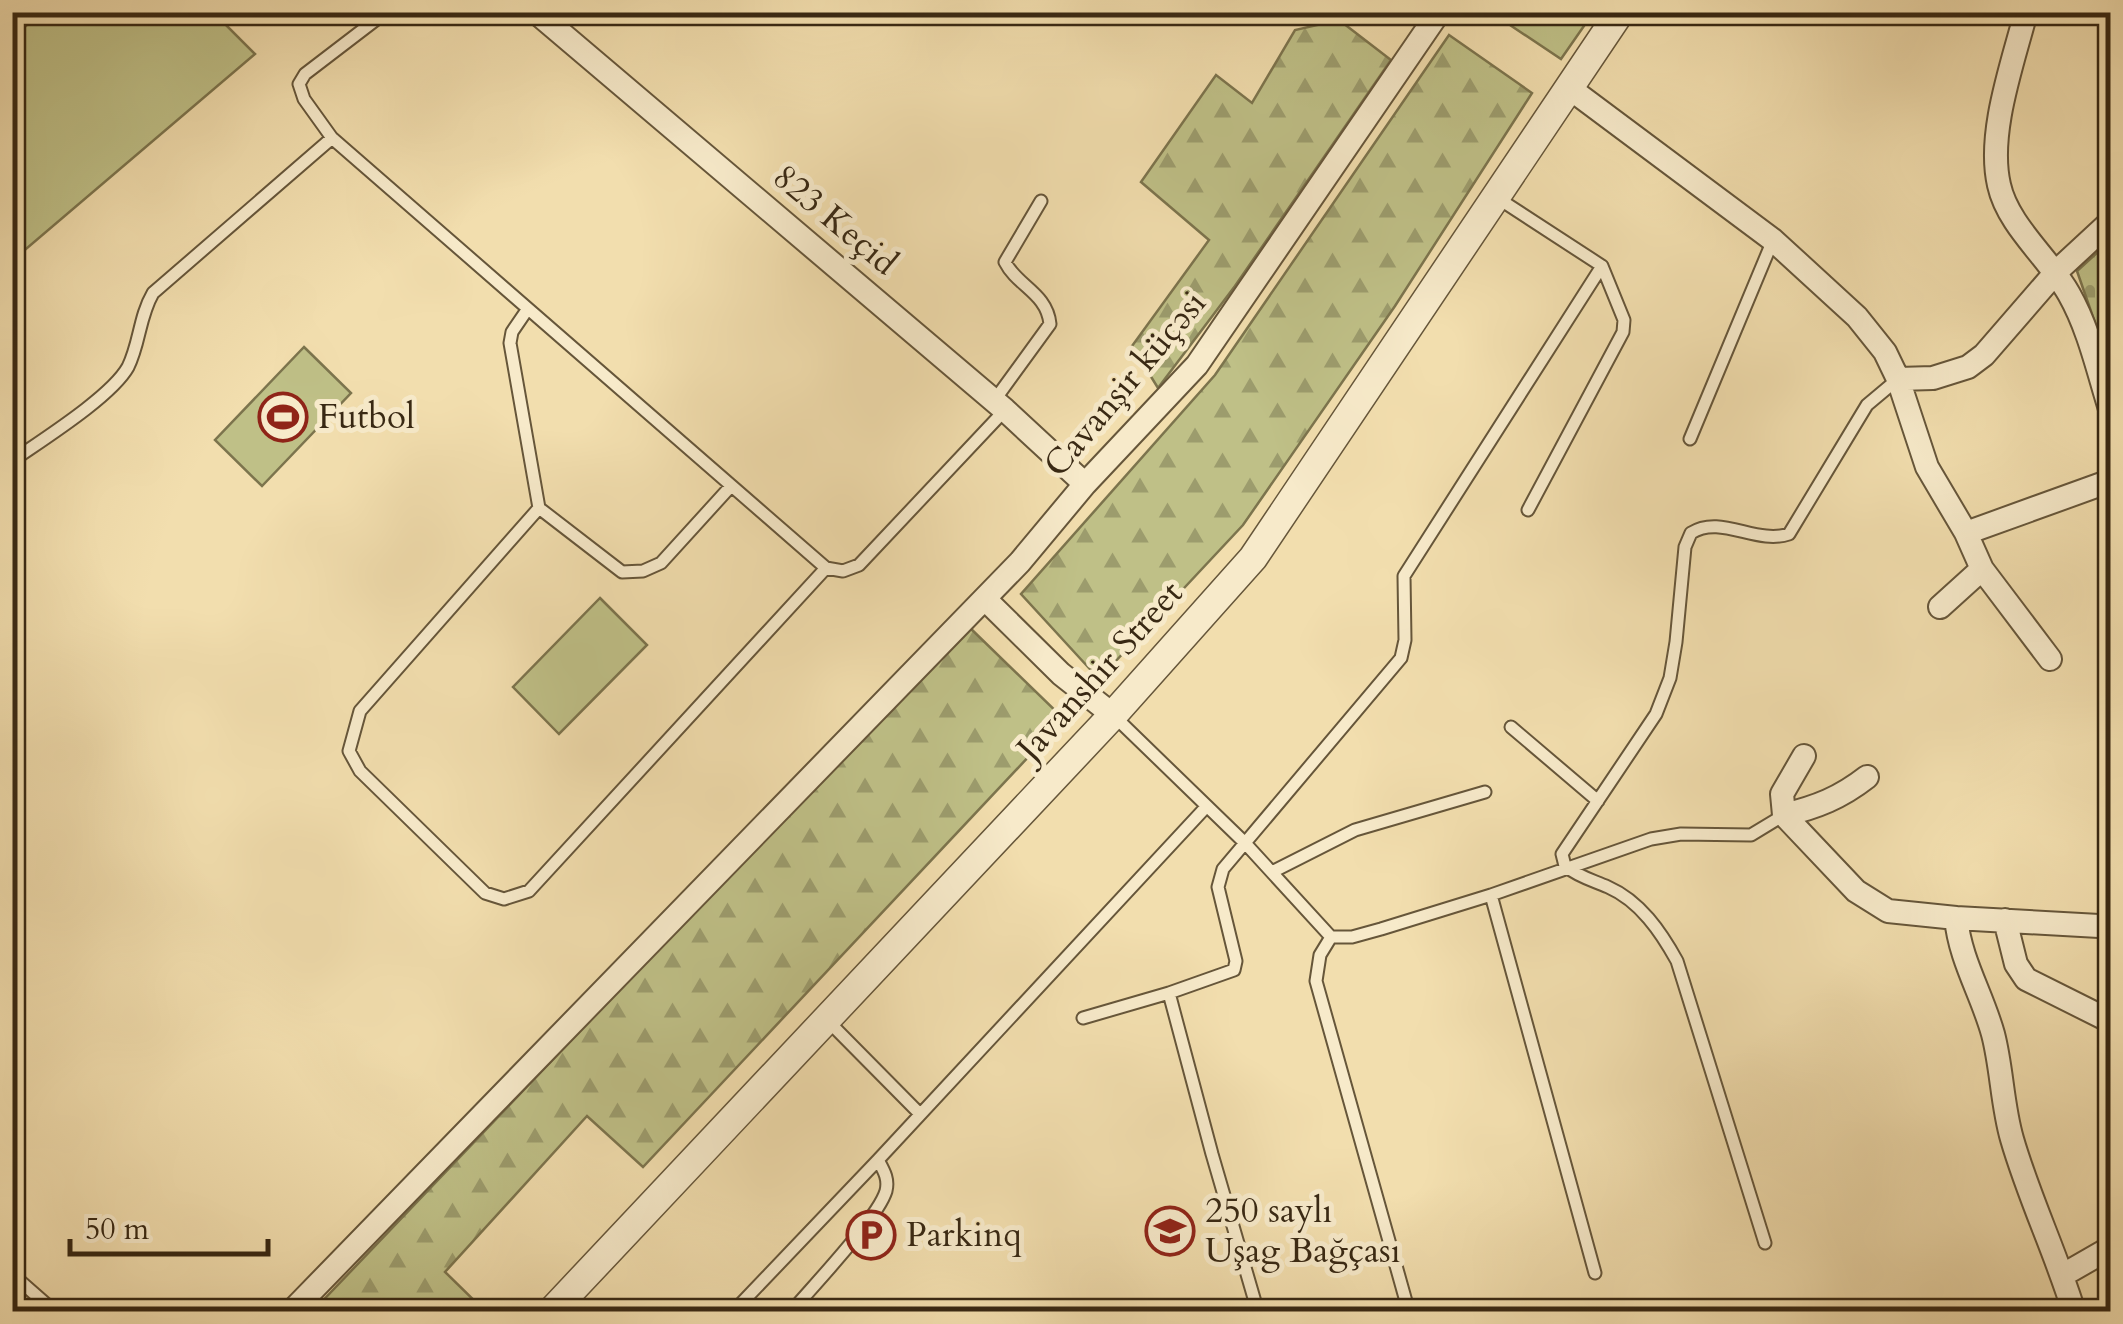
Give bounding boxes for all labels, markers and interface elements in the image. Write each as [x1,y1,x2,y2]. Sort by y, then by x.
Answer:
street label: 823 Keçid [762,154,908,287]
street label: Cavanşir küçəsi [1033,281,1217,487]
sports icon: Futbol [257,391,309,443]
place label: Futbol [318,393,415,441]
street label: Javanshir Street [1003,571,1194,775]
place label: 250 saylı Uşag Bağçası [1205,1187,1401,1275]
scale bar [70,1194,268,1256]
school or university icon: 250 saylı Uşag Bağçası [1144,1205,1196,1257]
text: 50 m [85,1209,150,1250]
parking icon: Parkinq [845,1209,897,1261]
place label: Parkinq [906,1211,1022,1259]

